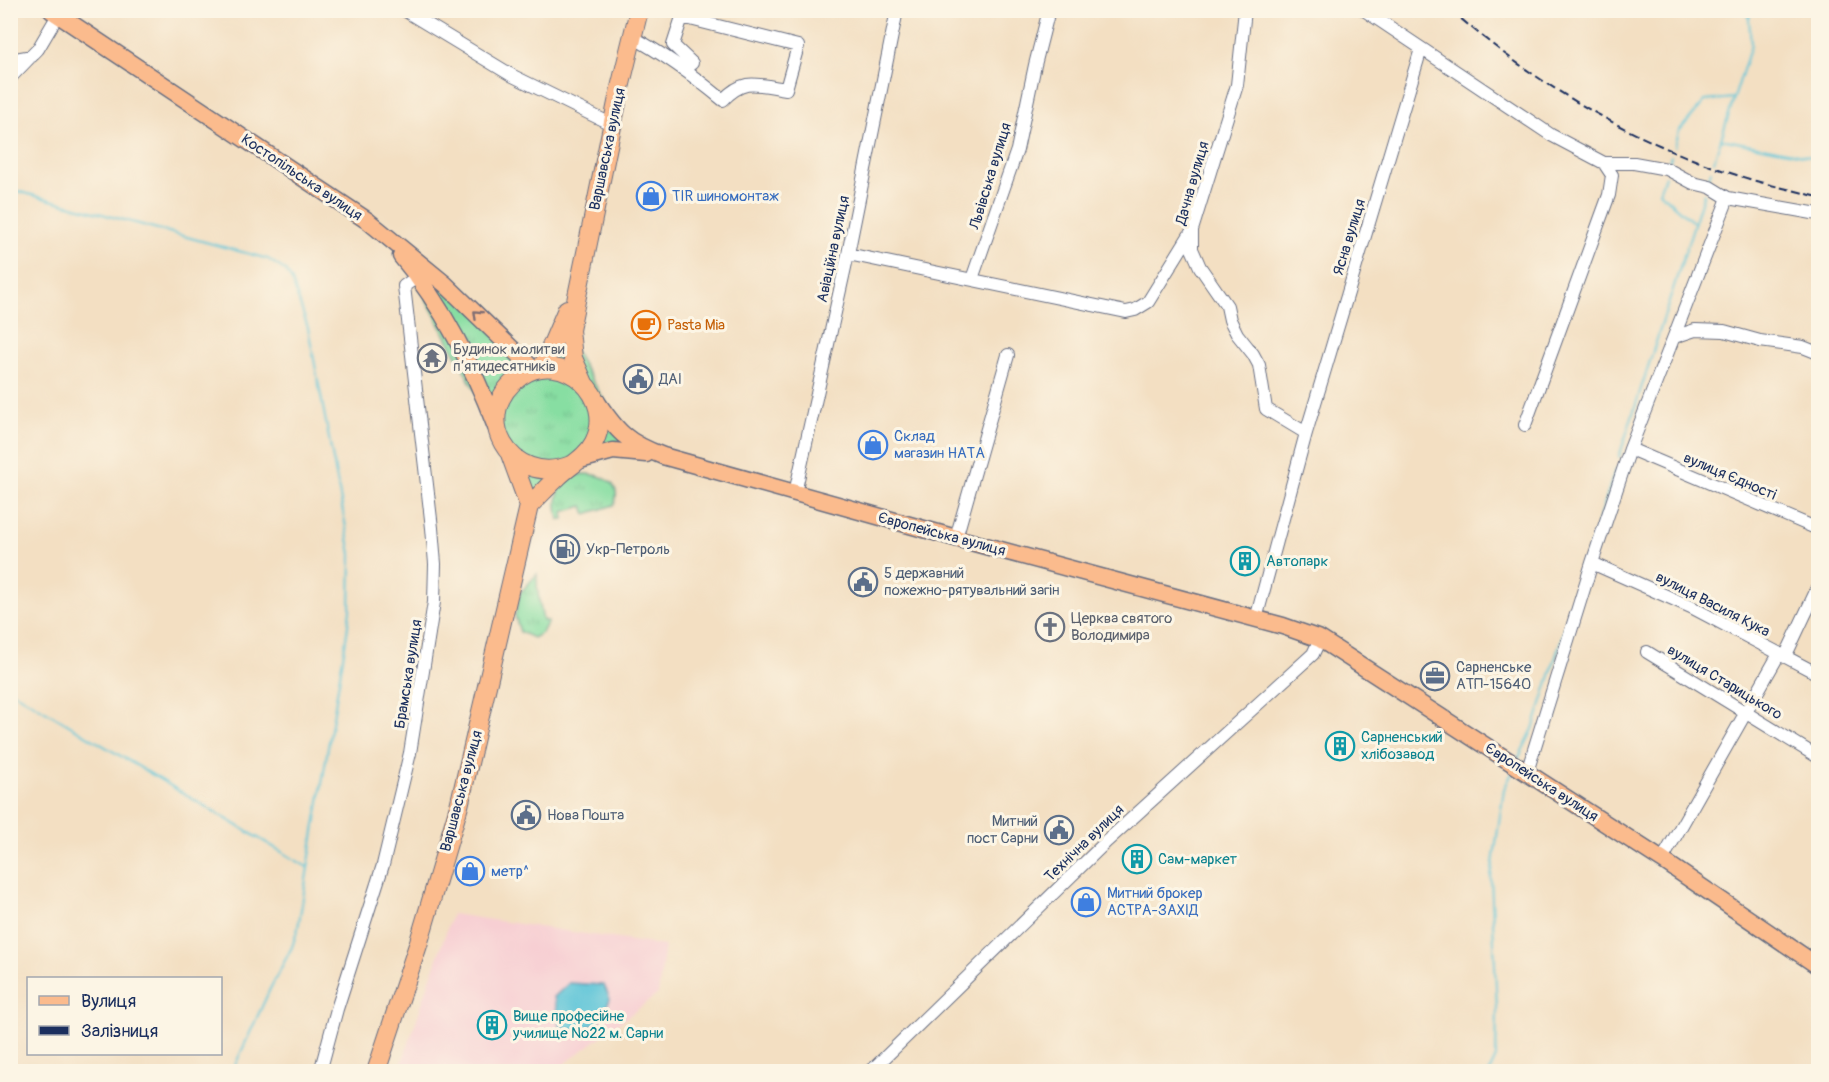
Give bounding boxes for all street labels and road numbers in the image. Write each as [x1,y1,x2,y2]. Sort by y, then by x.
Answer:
street label: Варшавська вулиця [585,86,630,212]
street label: Львівська вулиця [965,120,1016,233]
street label: Костопільська вулиця [238,130,366,225]
street label: Дачна вулиця [1171,139,1213,228]
street label: Авіаційна вулиця [813,194,854,304]
street label: Ясна вулиця [1329,197,1370,278]
street label: вулиця Єдності [1680,448,1779,505]
street label: Європейська вулиця [876,508,1008,561]
street label: вулиця Василя Кука [1652,567,1773,641]
street label: Брамська вулиця [390,618,427,730]
street label: вулиця Старицького [1664,641,1786,724]
street label: Варшавська вулиця [436,728,487,854]
street label: Європейська вулиця [1482,739,1602,826]
street label: Технічна вулиця [1041,801,1128,886]

